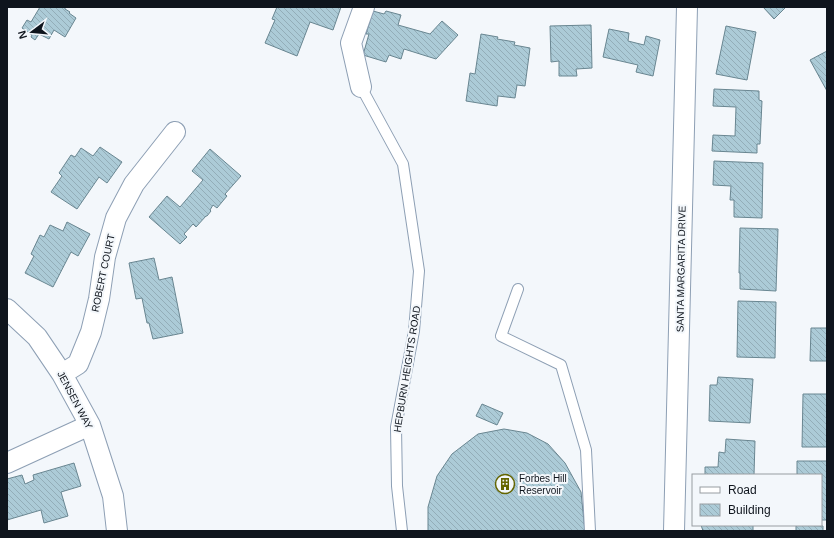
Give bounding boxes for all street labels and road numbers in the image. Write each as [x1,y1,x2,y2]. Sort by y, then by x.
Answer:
street label: SANTA MARGARITA DRIVE [674,205,688,332]
street label: ROBERT COURT [89,233,117,313]
street label: HEPBURN HEIGHTS ROAD [392,305,422,433]
street label: JENSEN WAY [55,369,95,431]

